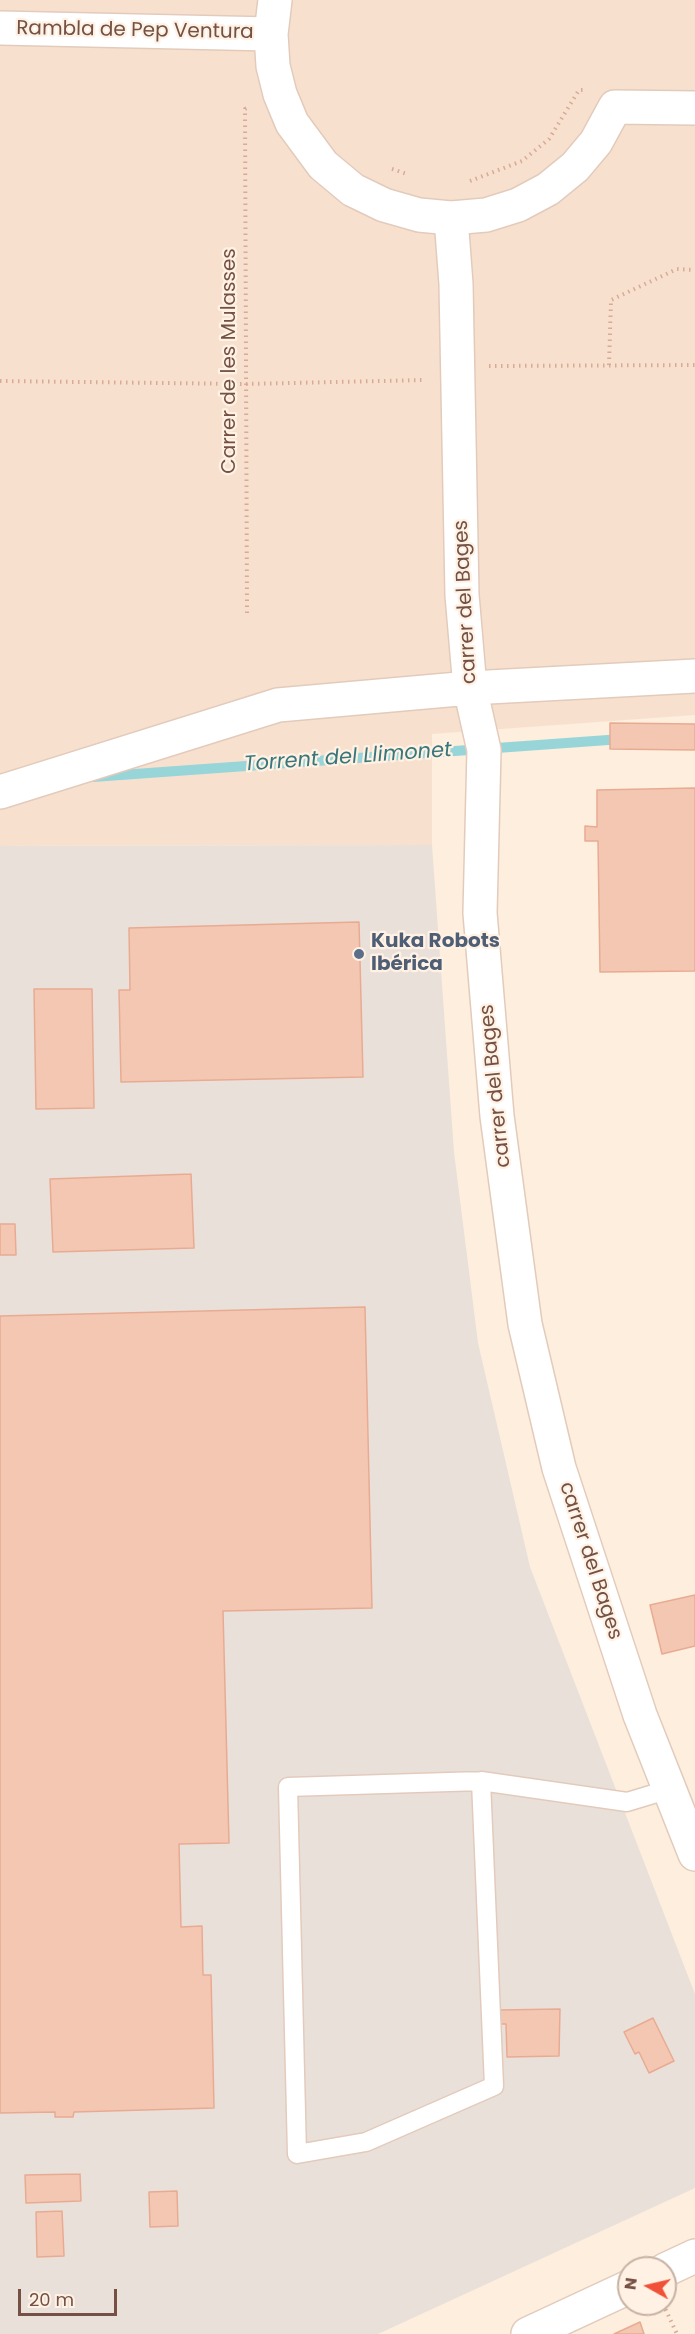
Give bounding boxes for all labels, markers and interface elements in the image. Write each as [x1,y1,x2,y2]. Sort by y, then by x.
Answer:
street label: Rambla de Pep Ventura [16,17,254,45]
street label: Carrer de les Mulasses [218,248,242,474]
street label: carrer del Bages [450,519,482,685]
water label: Torrent del Llimonet [243,738,453,778]
place label: Kuka Robots Ibérica [371,930,500,977]
marker: Kuka Robots Ibérica [352,947,366,961]
street label: carrer del Bages [475,1003,517,1169]
street label: carrer del Bages [553,1479,627,1643]
north arrow [617,2256,677,2316]
text: N [618,2276,643,2291]
scale bar [21,2277,120,2315]
text: 20 m [29,2287,74,2312]

